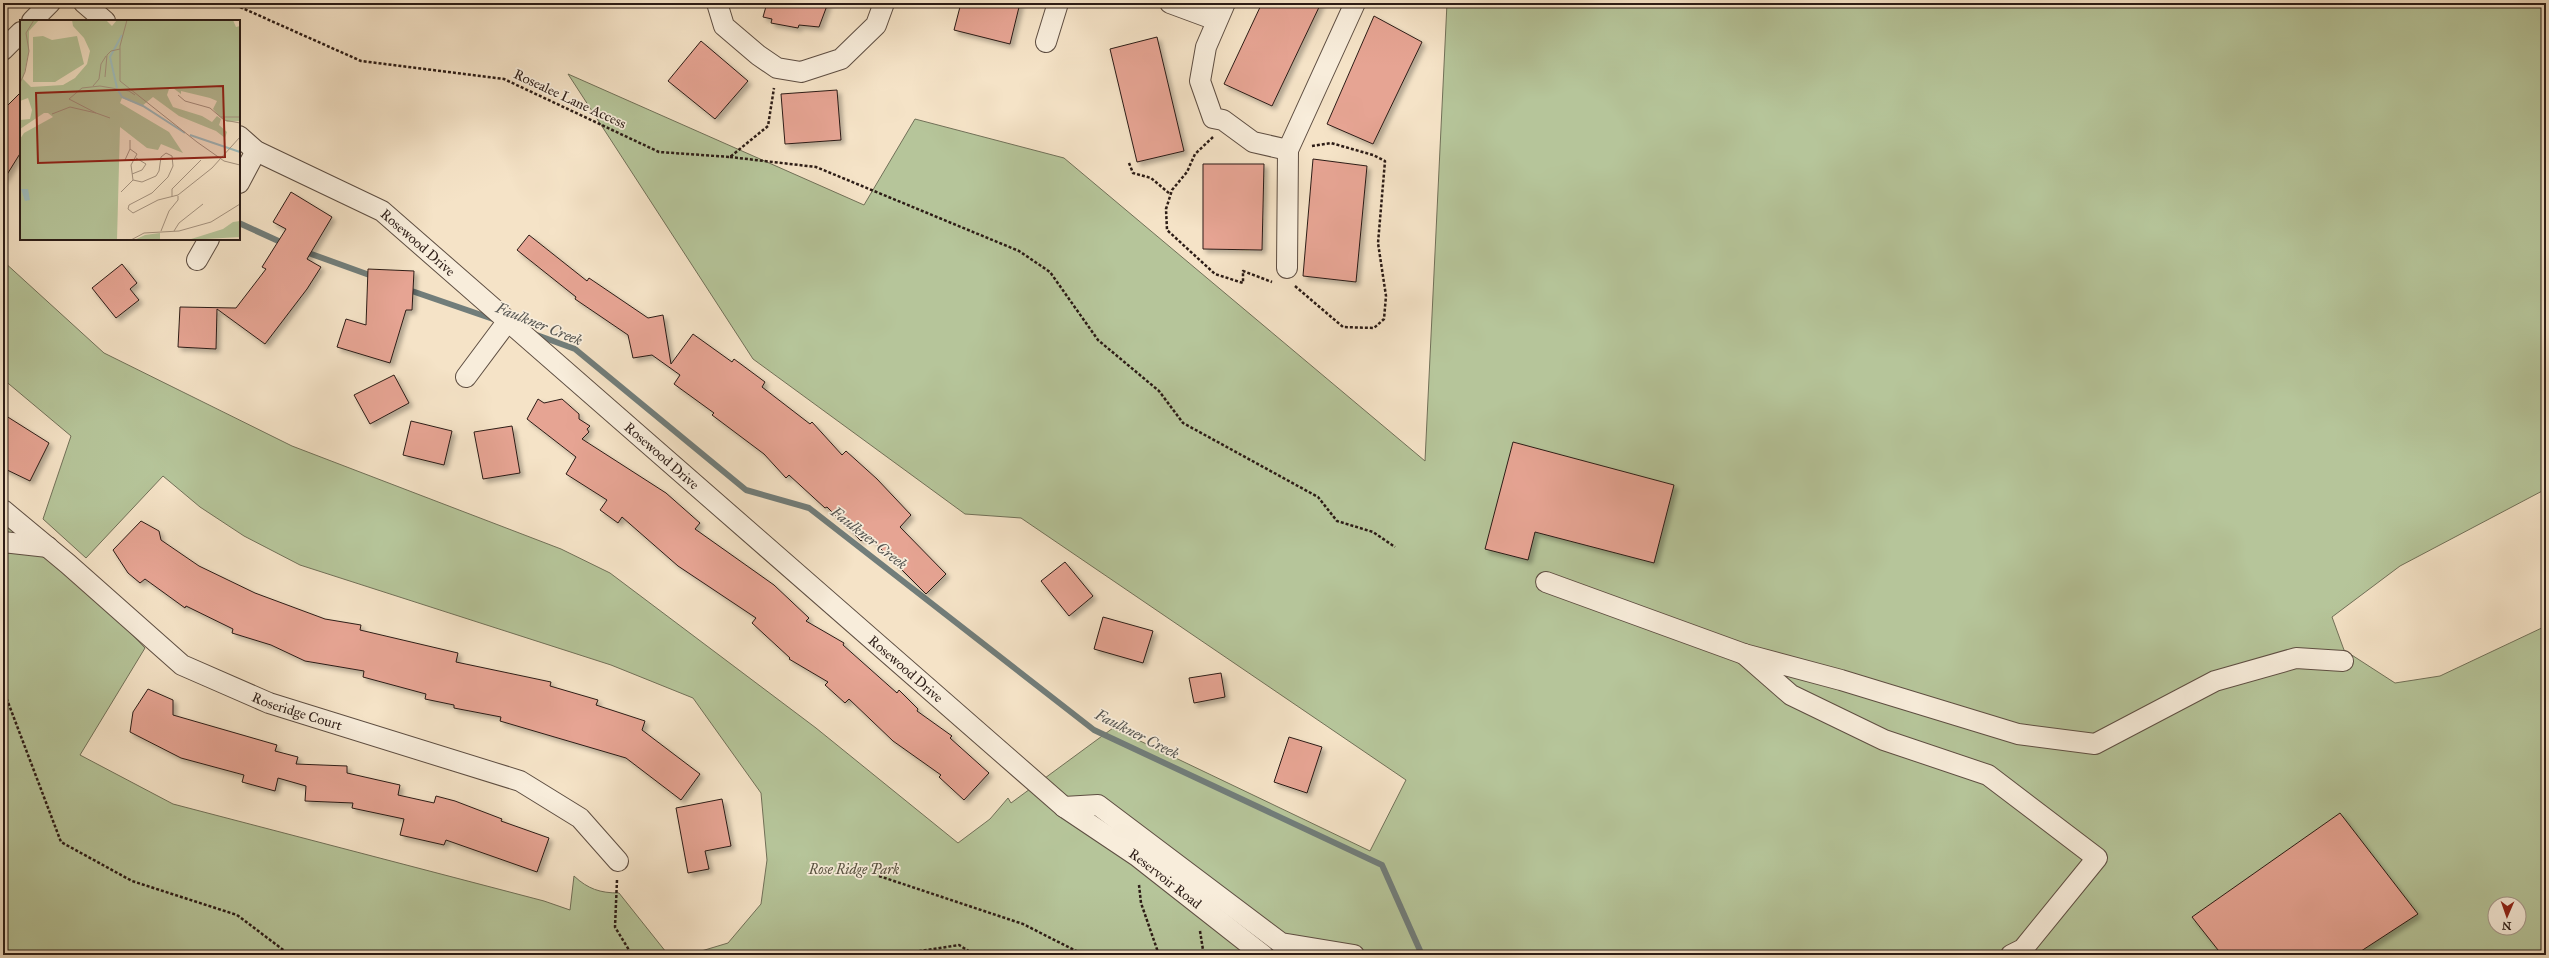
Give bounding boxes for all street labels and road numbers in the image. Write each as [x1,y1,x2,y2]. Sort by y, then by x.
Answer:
street label: Rosealee Lane Access [511,66,629,132]
street label: Rosewood Drive [377,205,459,280]
street label: Rosewood Drive [621,418,703,493]
street label: Rosewood Drive [865,632,947,706]
street label: Roseridge Court [249,688,344,734]
street label: Reservoir Road [1126,845,1205,912]

